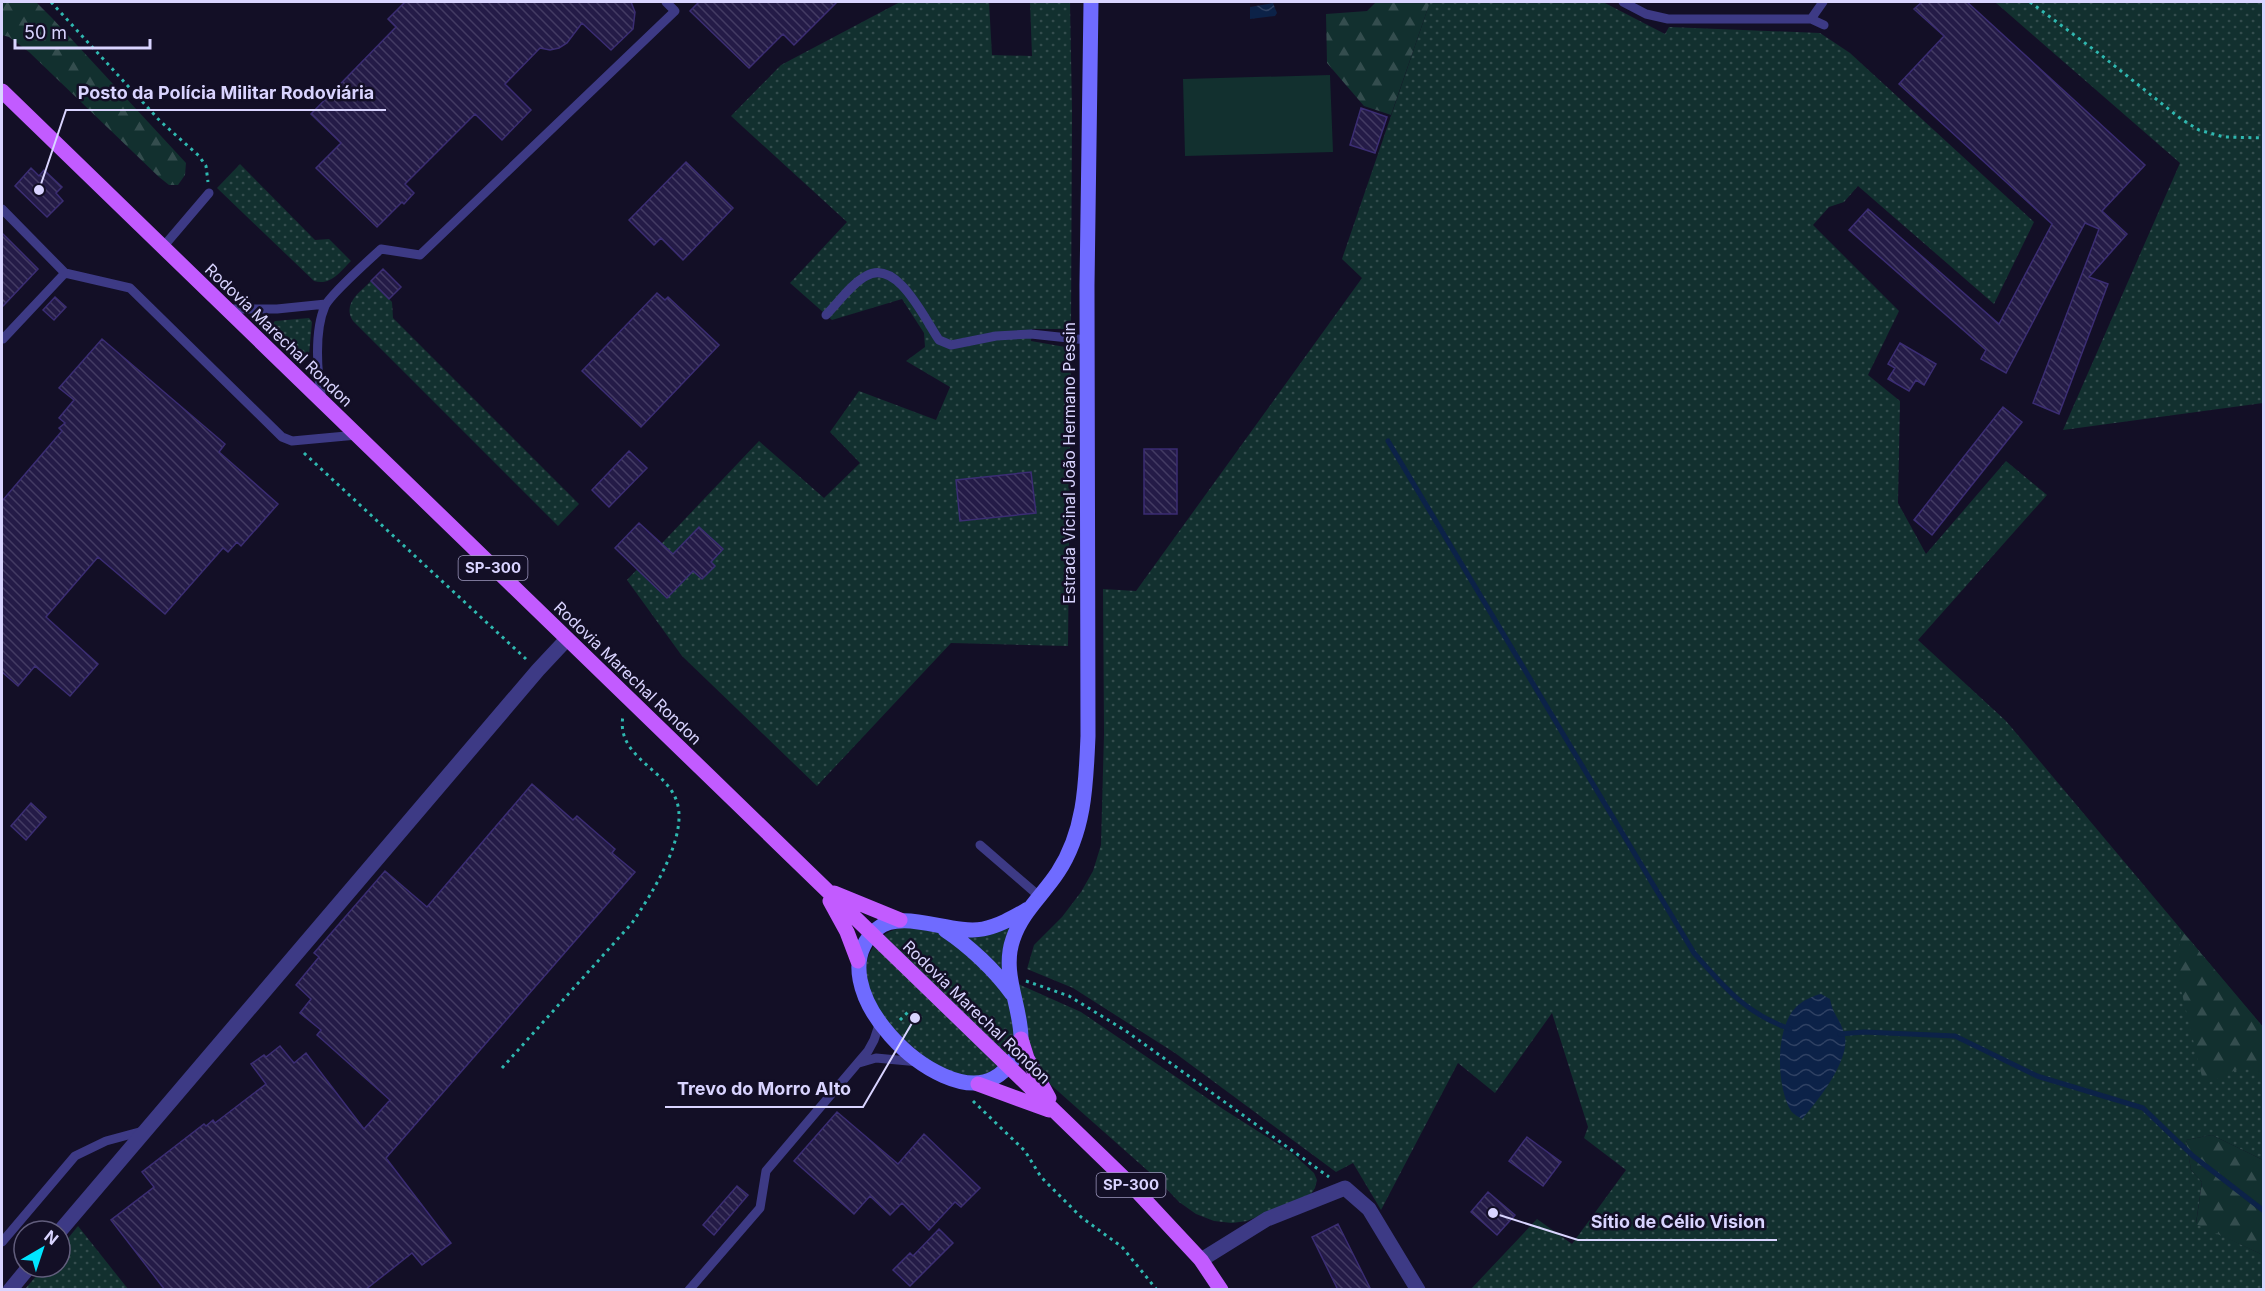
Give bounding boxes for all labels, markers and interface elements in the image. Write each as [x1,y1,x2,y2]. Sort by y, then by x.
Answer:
scale bar [15,12,150,50]
text: 50 m [24,22,67,43]
callout: Posto da Polícia Militar Rodoviária [66,74,386,110]
text: Posto da Polícia Militar Rodoviária [78,82,374,103]
street label: Rodovia Marechal Rondon [201,259,357,411]
street label: Estrada Vicinal João Hermano Pessin [1059,322,1079,604]
road number: SP-300 [458,556,528,580]
street label: Rodovia Marechal Rondon [550,597,706,749]
street label: Rodovia Marechal Rondon [899,936,1055,1088]
callout: Trevo do Morro Alto [665,1071,863,1107]
text: Trevo do Morro Alto [677,1078,851,1099]
road number: SP-300 [1096,1173,1166,1197]
callout: Sítio de Célio Vision [1578,1204,1777,1240]
text: Sítio de Célio Vision [1591,1211,1765,1232]
north arrow [12,1219,72,1279]
text: N [40,1226,62,1249]

